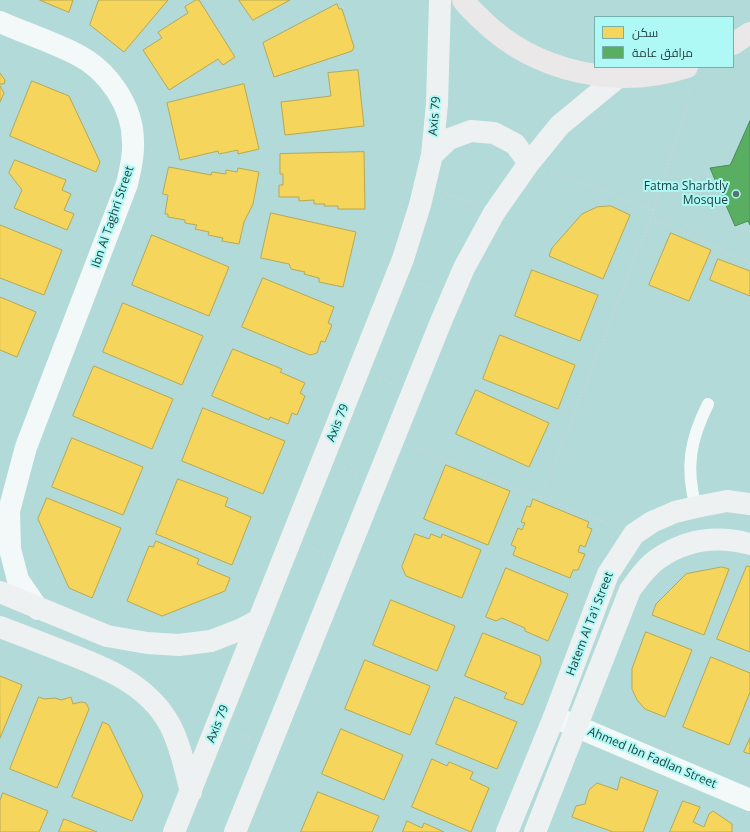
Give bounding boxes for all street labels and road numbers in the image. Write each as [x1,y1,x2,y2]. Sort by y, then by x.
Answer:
street label: Axis 79 [426,96,444,136]
street label: Ibn Al Taghri Street [89,164,137,270]
street label: Axis 79 [324,402,352,444]
street label: Hatem Al Ta'i Street [564,570,616,678]
street label: Axis 79 [204,703,232,745]
street label: Ahmed Ibn Fadlan Street [586,724,718,792]

